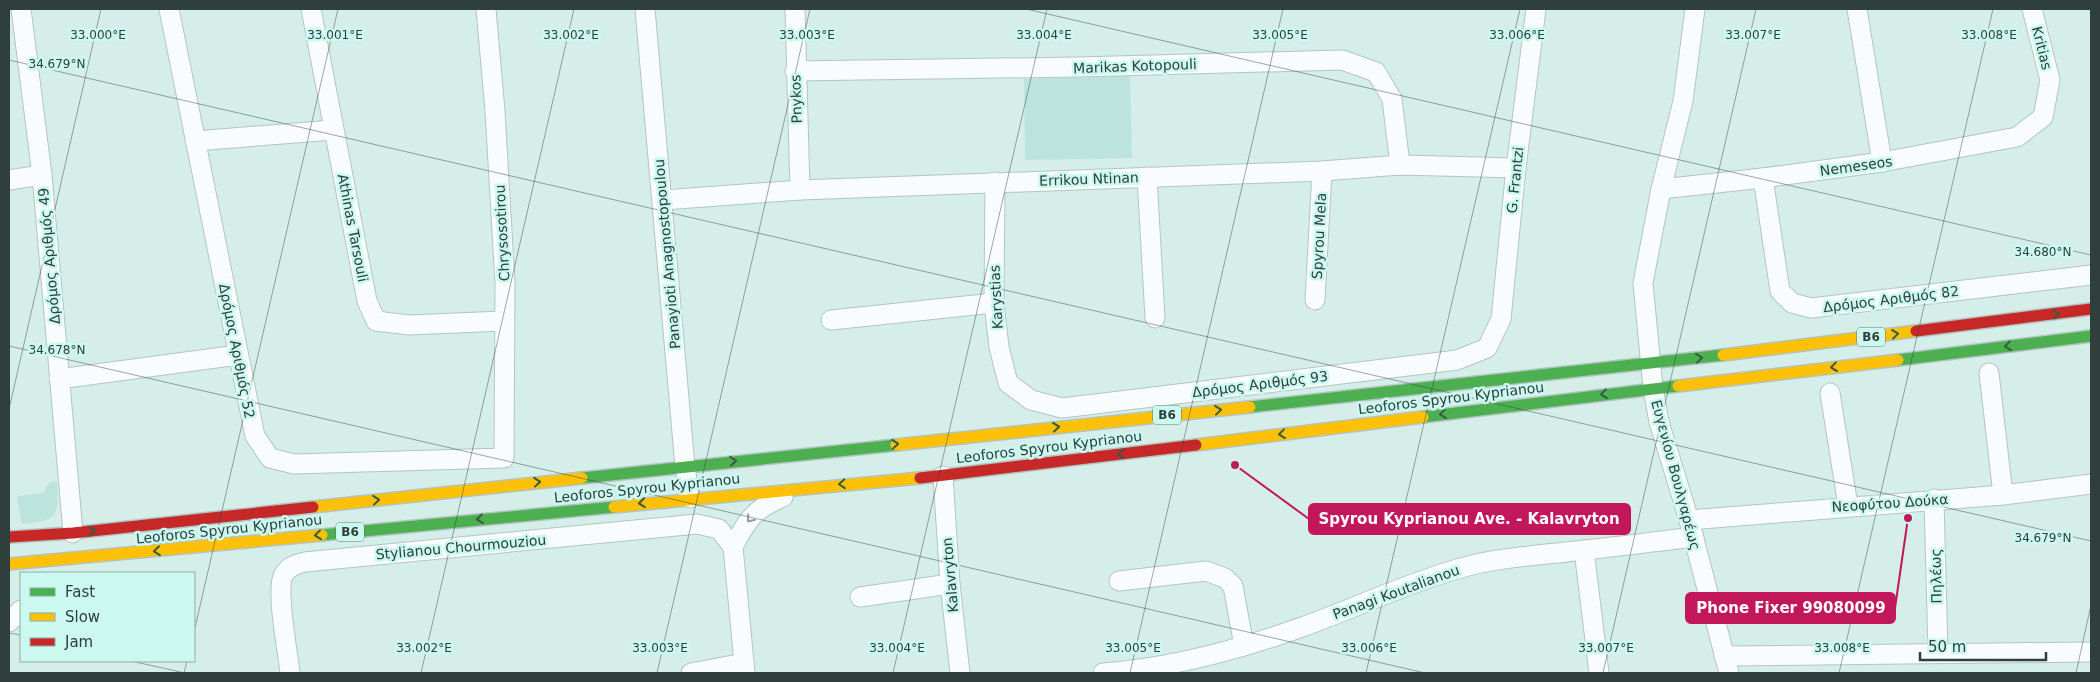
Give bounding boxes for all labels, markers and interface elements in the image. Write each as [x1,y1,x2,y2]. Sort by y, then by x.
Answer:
street label: Kritias [2029,25,2055,71]
text: 33.000°E [70,28,126,42]
text: 33.001°E [307,28,363,42]
text: 33.002°E [543,28,599,42]
text: 33.003°E [779,28,835,42]
text: 33.004°E [1016,28,1072,42]
text: 33.005°E [1252,28,1308,42]
text: 33.006°E [1489,28,1545,42]
text: 33.007°E [1725,28,1781,42]
text: 33.008°E [1961,28,2017,42]
street label: Marikas Kotopouli [1073,56,1197,76]
text: 34.679°N [29,57,85,71]
street label: Pnykos [787,74,805,124]
street label: G. Frantzi [1504,146,1526,214]
street label: Nemeseos [1819,153,1893,179]
street label: Panayioti Anagnostopoulou [651,158,683,350]
street label: Errikou Ntinan [1039,169,1139,189]
street label: Athinas Tarsouli [335,173,371,283]
street label: Chrysosotirou [491,184,513,282]
street label: Δρόμος Αριθμός 49 [35,187,63,325]
street label: Spyrou Mela [1309,192,1329,280]
text: 34.680°N [2015,245,2071,259]
street label: Karystias [986,265,1006,329]
street label: Δρόμος Αριθμός 52 [216,282,258,420]
street label: Δρόμος Αριθμός 82 [1822,283,1960,315]
one-way arrow [2052,309,2060,320]
road number: B6 [1857,328,1885,347]
one-way arrow [1891,329,1899,340]
one-way arrow [2004,340,2012,351]
text: 34.678°N [29,343,85,357]
one-way arrow [1695,353,1703,364]
one-way arrow [1829,361,1837,372]
street label: Δρόμος Αριθμός 93 [1191,368,1329,400]
street label: Leoforos Spyrou Kyprianou [1357,379,1545,417]
one-way arrow [1600,388,1608,399]
street label: Ευγενίου Βουλγαρέως [1648,398,1704,552]
one-way arrow [1214,405,1222,416]
road number: B6 [1153,406,1181,424]
one-way arrow [1439,408,1447,419]
one-way arrow [1053,422,1061,433]
street label: Leoforos Spyrou Kyprianou [955,428,1143,466]
one-way arrow [1277,428,1285,439]
one-way arrow [891,439,899,450]
one-way arrow [1116,448,1124,459]
one-way arrow [729,456,737,467]
street label: Leoforos Spyrou Kyprianou [553,470,741,506]
one-way arrow [533,477,541,488]
one-way arrow [838,479,846,490]
street label: Νεοφύτου Δούκα [1831,491,1949,515]
one-way arrow [372,495,380,506]
one-way arrow [637,497,645,508]
callout: Spyrou Kyprianou Ave. - Kalavryton [1309,504,1630,534]
text: Spyrou Kyprianou Ave. - Kalavryton [1318,510,1620,528]
street label: Leoforos Spyrou Kyprianou [135,511,323,547]
one-way arrow [476,513,484,524]
one-way arrow [747,513,756,523]
road number: B6 [336,522,364,542]
one-way arrow [89,526,97,537]
one-way arrow [314,529,322,540]
text: 34.679°N [2015,531,2071,545]
street label: Stylianou Chourmouziou [375,532,547,562]
street label: Kalavryton [939,537,961,613]
one-way arrow [152,545,160,556]
street label: Πηλέως [1928,548,1944,604]
street label: Panagi Koutalianou [1330,562,1462,622]
legend [20,572,195,662]
text: Fast [65,583,95,601]
callout: Phone Fixer 99080099 [1686,593,1895,623]
text: Phone Fixer 99080099 [1696,599,1886,617]
text: Slow [65,608,100,626]
scale bar [1920,630,2046,662]
text: Jam [64,633,93,651]
text: 50 m [1928,638,1966,656]
text: 33.002°E [396,641,452,655]
text: 33.003°E [632,641,688,655]
text: 33.004°E [869,641,925,655]
text: 33.005°E [1105,641,1161,655]
text: 33.006°E [1341,641,1397,655]
text: 33.007°E [1578,641,1634,655]
text: 33.008°E [1814,641,1870,655]

